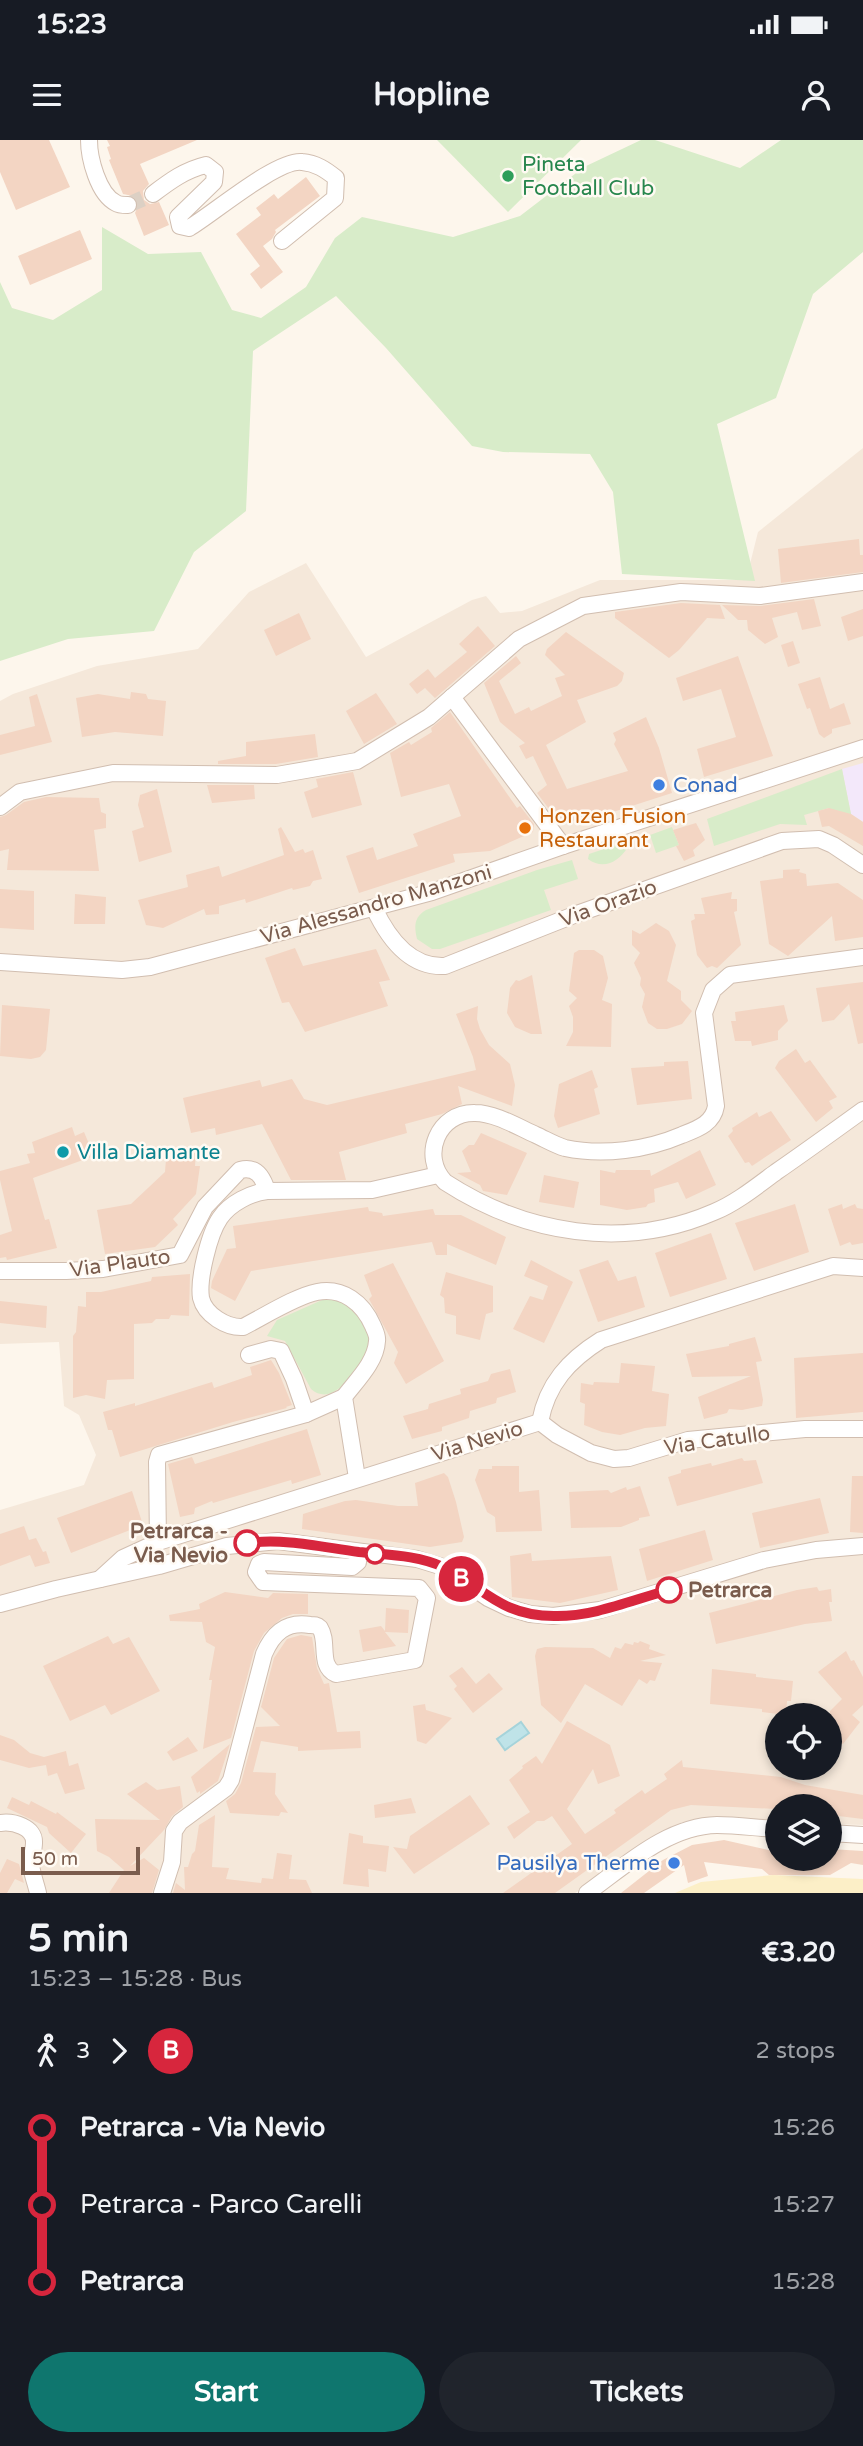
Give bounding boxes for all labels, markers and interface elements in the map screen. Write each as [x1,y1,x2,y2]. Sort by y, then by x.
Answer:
text: 15:23 [35,9,107,40]
icon: menu [28,76,66,114]
text: Hopline [373,76,490,114]
icon: person [797,76,835,114]
place label: Pineta Football Club [522,152,654,201]
marker: Pineta Football Club [500,168,516,184]
place label: Conad [673,773,738,798]
marker: Conad [651,777,667,793]
place label: Honzen Fusion Restaurant [539,804,686,853]
marker: Honzen Fusion Restaurant [517,820,533,836]
street label: Via Alessandro Manzoni [258,859,495,950]
street label: Via Orazio [556,874,660,933]
place label: Villa Diamante [77,1140,220,1165]
marker: Villa Diamante [55,1144,71,1160]
street label: Via Plauto [68,1244,172,1283]
street label: Via Nevio [428,1416,526,1467]
street label: Via Catullo [662,1421,772,1460]
place label: Petrarca - Via Nevio [130,1519,228,1568]
marker: Petrarca - Via Nevio [234,1530,260,1556]
unlabelled marker [365,1544,385,1564]
line badge: B [438,1556,484,1602]
text: B [453,1564,469,1593]
marker: Petrarca [656,1577,682,1603]
place label: Petrarca [688,1578,772,1603]
map controls [765,1703,842,1871]
button: locate [765,1703,842,1780]
button: layers [765,1794,842,1871]
scale bar [21,1844,140,1876]
text: 50 m [32,1848,78,1870]
place label: Pausilya Therme [496,1851,660,1876]
marker: Pausilya Therme [666,1855,682,1871]
text: 5 min [28,1916,129,1962]
text: €3.20 [762,1937,835,1968]
text: 15:23 – 15:28 · Bus [28,1965,242,1993]
icon: walk [28,2032,66,2070]
icon: forward [100,2032,138,2070]
text: B [162,2036,179,2065]
text: 3 [76,2037,90,2065]
text: 2 stops [755,2037,835,2065]
text: Petrarca - Via Nevio [80,2112,325,2143]
text: 15:26 [771,2114,835,2142]
text: Petrarca - Parco Carelli [80,2189,362,2220]
text: 15:27 [771,2191,835,2219]
text: Petrarca [80,2266,184,2297]
text: 15:28 [771,2268,835,2296]
button: Start [28,2352,425,2432]
button: Tickets [439,2352,835,2432]

